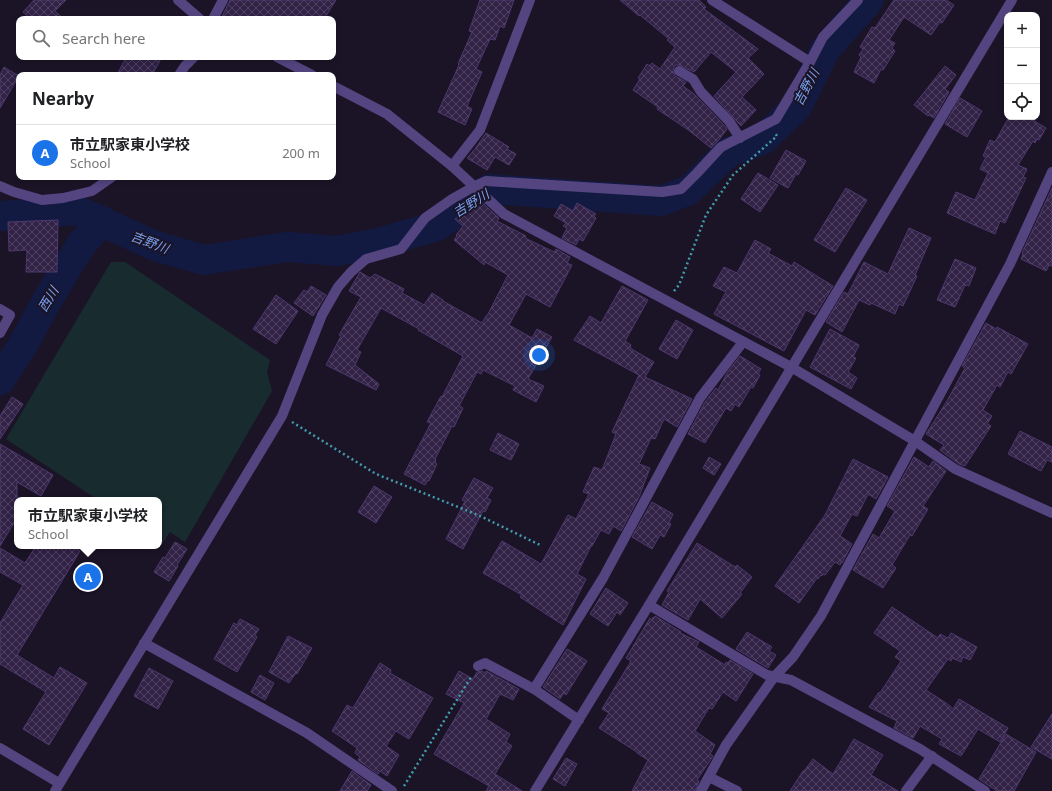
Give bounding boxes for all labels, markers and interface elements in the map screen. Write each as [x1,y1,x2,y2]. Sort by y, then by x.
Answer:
map controls [1004,12,1040,120]
button: + [1004,12,1040,48]
search box [16,16,336,60]
icon: search [30,27,52,49]
text: Search here [62,28,145,48]
button: − [1004,48,1040,84]
water label: 吉野川 [789,64,824,108]
button: locate [1004,84,1040,120]
text: Nearby [32,87,94,110]
text: 市立駅家東小学校 [70,134,190,154]
text: A [41,144,50,162]
text: 200 m [282,144,320,162]
text: School [70,154,111,172]
water label: 吉野川 [450,184,494,221]
water label: 吉野川 [129,227,173,258]
water label: 西川 [34,282,63,315]
your location [529,345,549,365]
popup [14,497,162,549]
text: 市立駅家東小学校 [28,505,148,525]
text: School [28,525,68,543]
pin: A [75,562,101,592]

